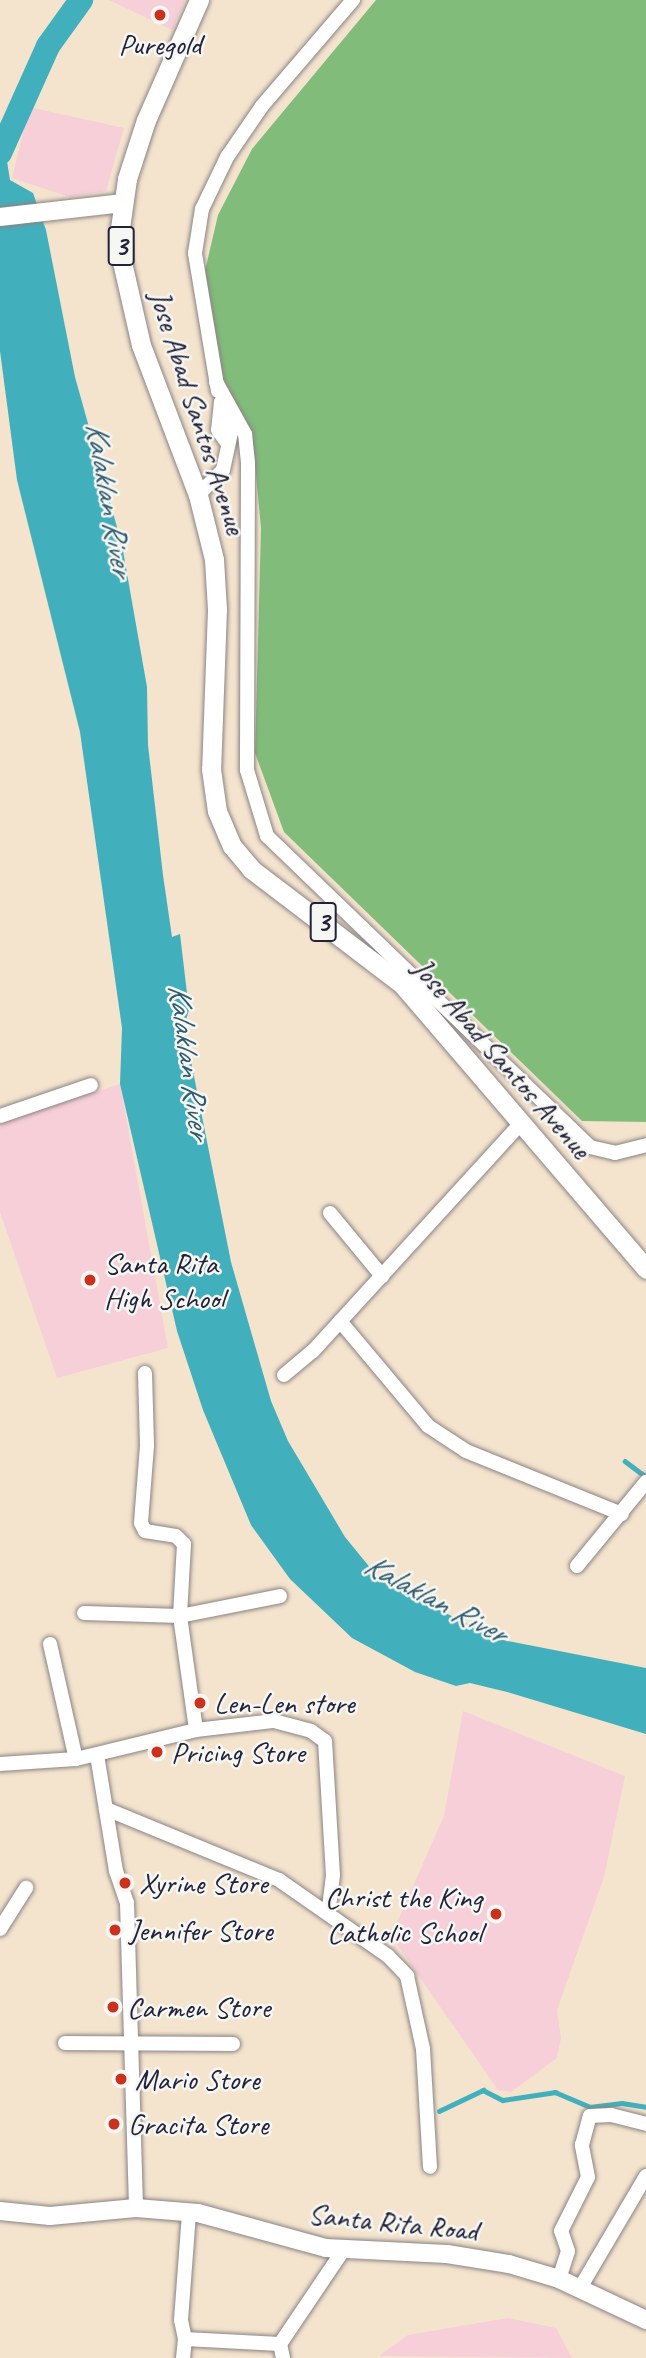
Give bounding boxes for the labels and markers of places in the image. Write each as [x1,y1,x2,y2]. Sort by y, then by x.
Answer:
marker: Puregold [152,7,168,23]
place label: Puregold [119,26,201,62]
place label: Santa Rita High School [104,1245,223,1316]
marker: Santa Rita High School [82,1272,98,1288]
place label: Len-Len store [214,1685,354,1721]
marker: Len-Len store [192,1695,208,1711]
place label: Pricing Store [171,1734,305,1770]
marker: Pricing Store [149,1744,165,1760]
place label: Xyrine Store [139,1865,268,1901]
marker: Xyrine Store [117,1875,133,1891]
place label: Christ the King Catholic School [325,1879,482,1950]
marker: Christ the King Catholic School [488,1906,504,1922]
place label: Jennifer Store [129,1912,273,1948]
marker: Jennifer Store [107,1922,123,1938]
place label: Carmen Store [127,1989,270,2025]
marker: Carmen Store [105,1999,121,2015]
place label: Mario Store [135,2061,260,2097]
marker: Mario Store [113,2071,129,2087]
place label: Gracita Store [128,2106,268,2142]
marker: Gracita Store [106,2116,122,2132]

